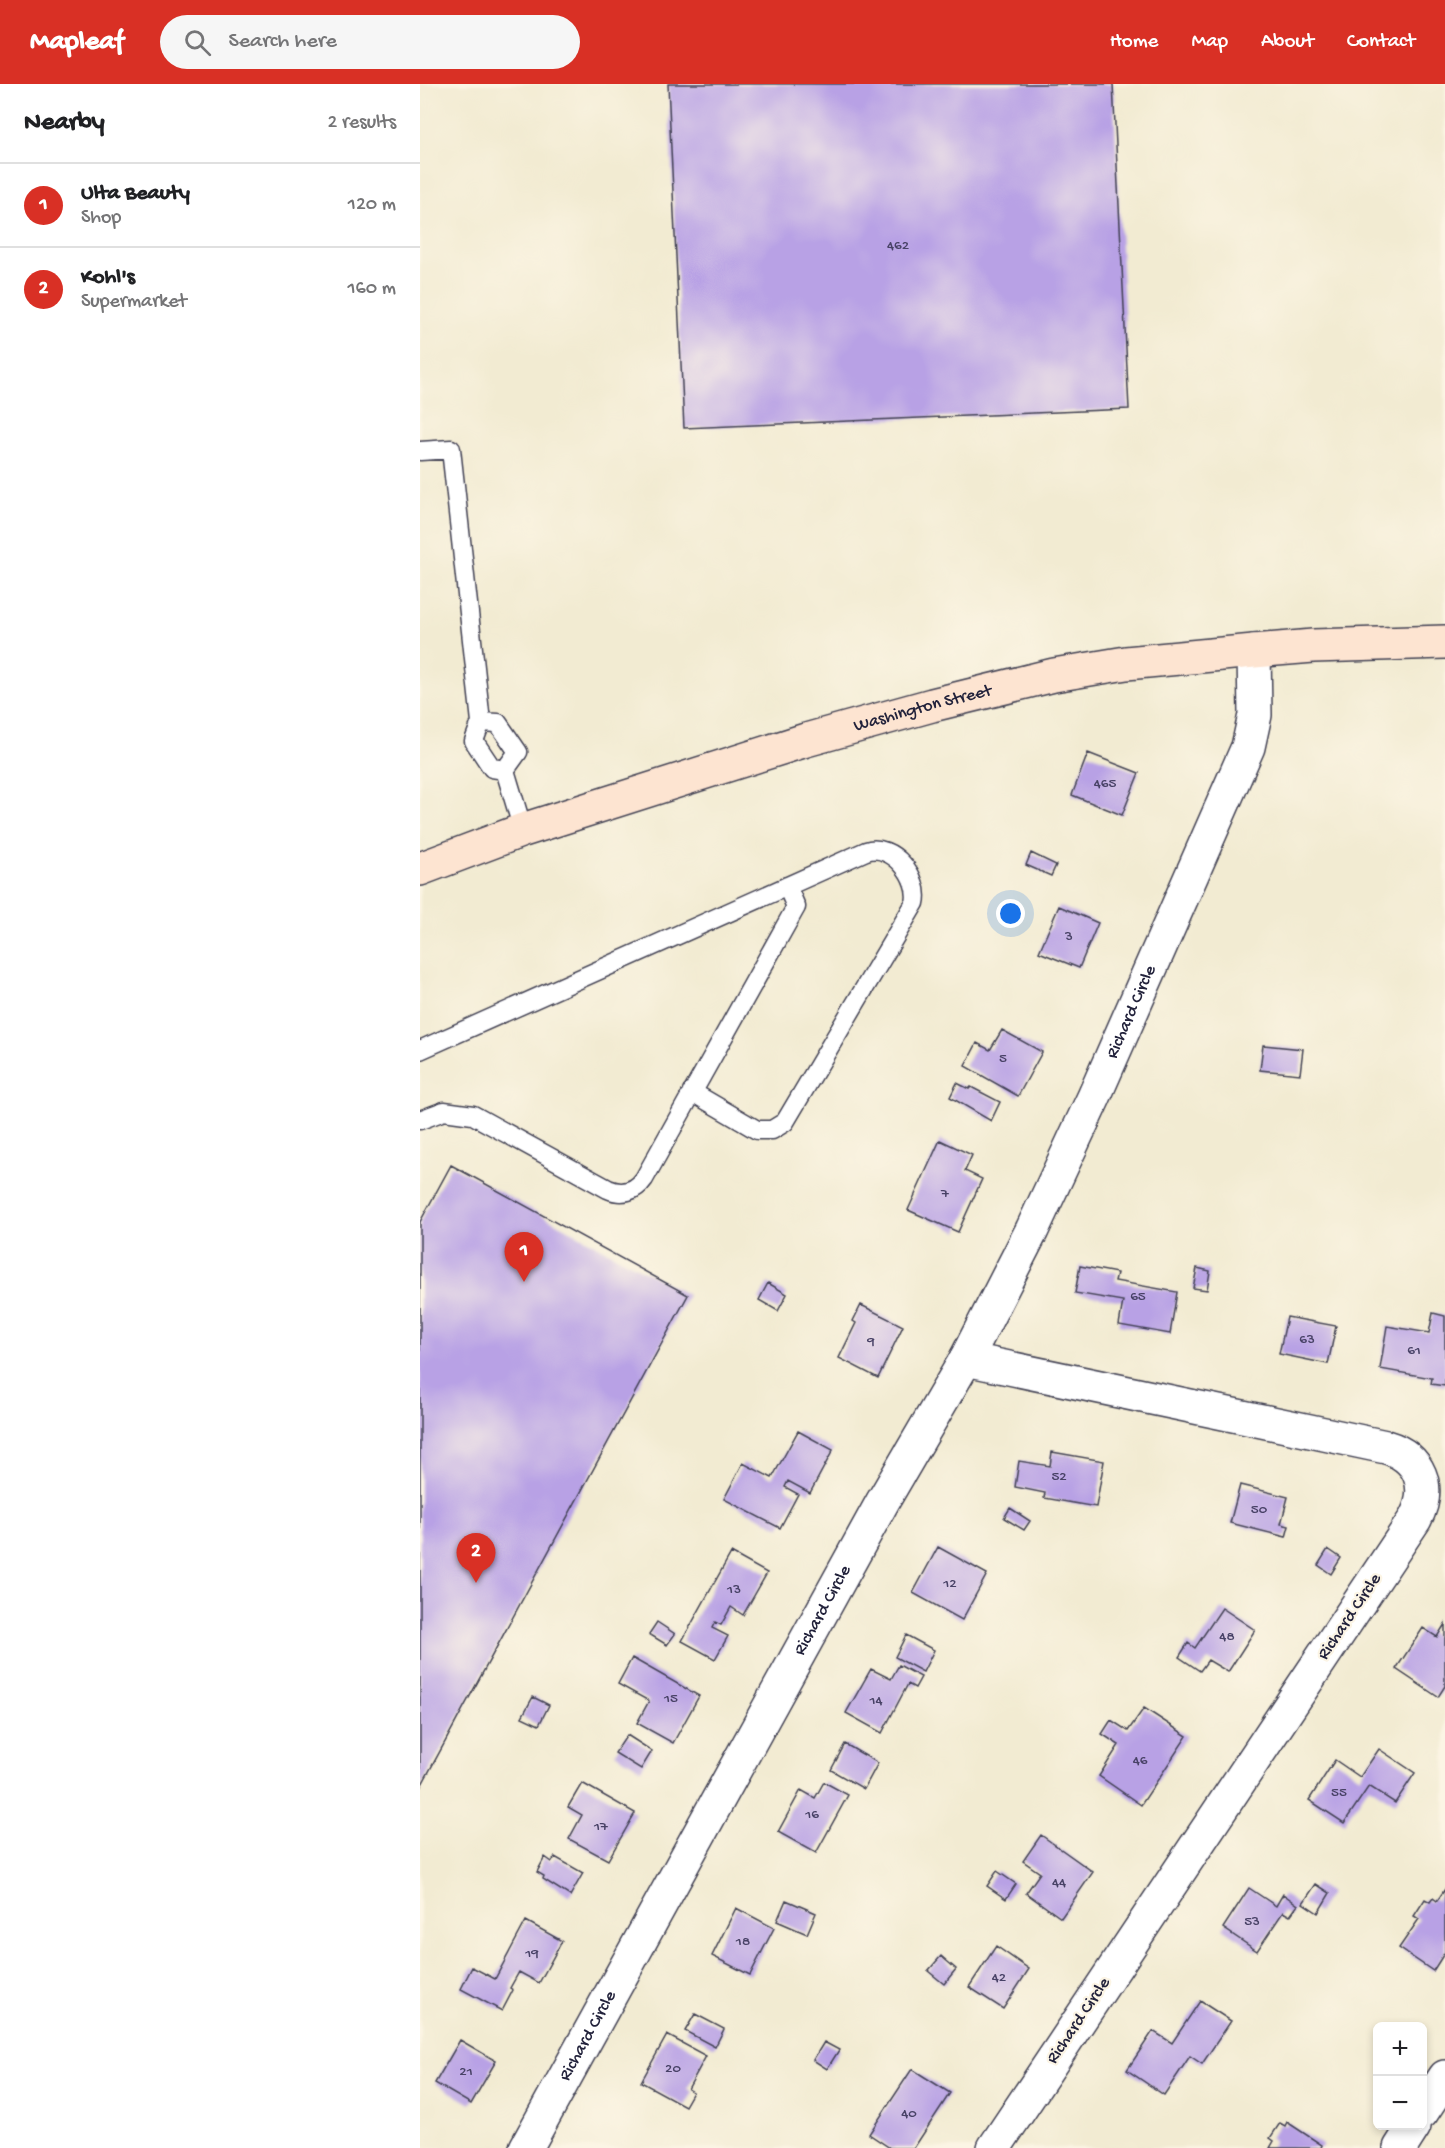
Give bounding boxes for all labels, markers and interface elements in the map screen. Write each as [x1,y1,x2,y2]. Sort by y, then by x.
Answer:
search box [160,15,580,69]
text: Mapleaf [30,26,124,59]
icon: search [181,26,214,59]
text: Search here [229,29,337,55]
text: Home [1110,30,1158,55]
text: Map [1191,30,1228,55]
text: About [1261,30,1314,55]
text: Contact [1347,30,1415,55]
text: Nearby [24,108,105,139]
text: 2 results [327,112,396,135]
text: Ulta Beauty [81,181,190,207]
text: 1 [39,194,48,217]
text: 120 m [348,194,396,217]
text: Shop [81,207,121,230]
house number: 462 [887,237,909,255]
text: Kohl's [81,265,135,291]
text: 2 [39,278,48,301]
text: 160 m [347,278,396,301]
text: Supermarket [81,291,187,314]
street label: Washington Street [851,680,995,737]
house number: 465 [1094,775,1116,793]
your location [996,899,1025,928]
house number: 3 [1064,928,1073,946]
street label: Richard Circle [1102,961,1161,1062]
house number: 5 [999,1050,1007,1068]
house number: 7 [940,1185,950,1203]
pin: 1 [504,1232,544,1282]
house number: 65 [1130,1288,1146,1306]
house number: 63 [1299,1331,1315,1349]
house number: 9 [866,1333,875,1351]
house number: 61 [1407,1342,1421,1360]
house number: 52 [1051,1468,1067,1486]
house number: 50 [1251,1501,1268,1519]
pin: 2 [456,1534,496,1583]
street label: Richard Circle [789,1561,856,1659]
street label: Richard Circle [1313,1569,1387,1664]
house number: 12 [942,1575,957,1593]
house number: 13 [726,1581,741,1599]
house number: 48 [1219,1628,1235,1646]
house number: 15 [663,1690,678,1708]
house number: 14 [868,1692,883,1710]
house number: 46 [1133,1752,1148,1770]
house number: 55 [1331,1784,1347,1802]
house number: 16 [804,1806,819,1824]
house number: 17 [593,1818,609,1836]
house number: 44 [1052,1874,1066,1892]
house number: 53 [1244,1913,1260,1931]
house number: 18 [735,1933,750,1951]
house number: 19 [524,1945,539,1963]
house number: 42 [992,1969,1006,1987]
street label: Richard Circle [1042,1973,1116,2068]
street label: Richard Circle [555,1987,621,2085]
map controls [1373,2022,1427,2130]
button: + [1373,2022,1427,2076]
house number: 20 [665,2060,681,2078]
house number: 21 [459,2063,473,2081]
button: − [1373,2076,1427,2130]
house number: 40 [901,2105,917,2123]

